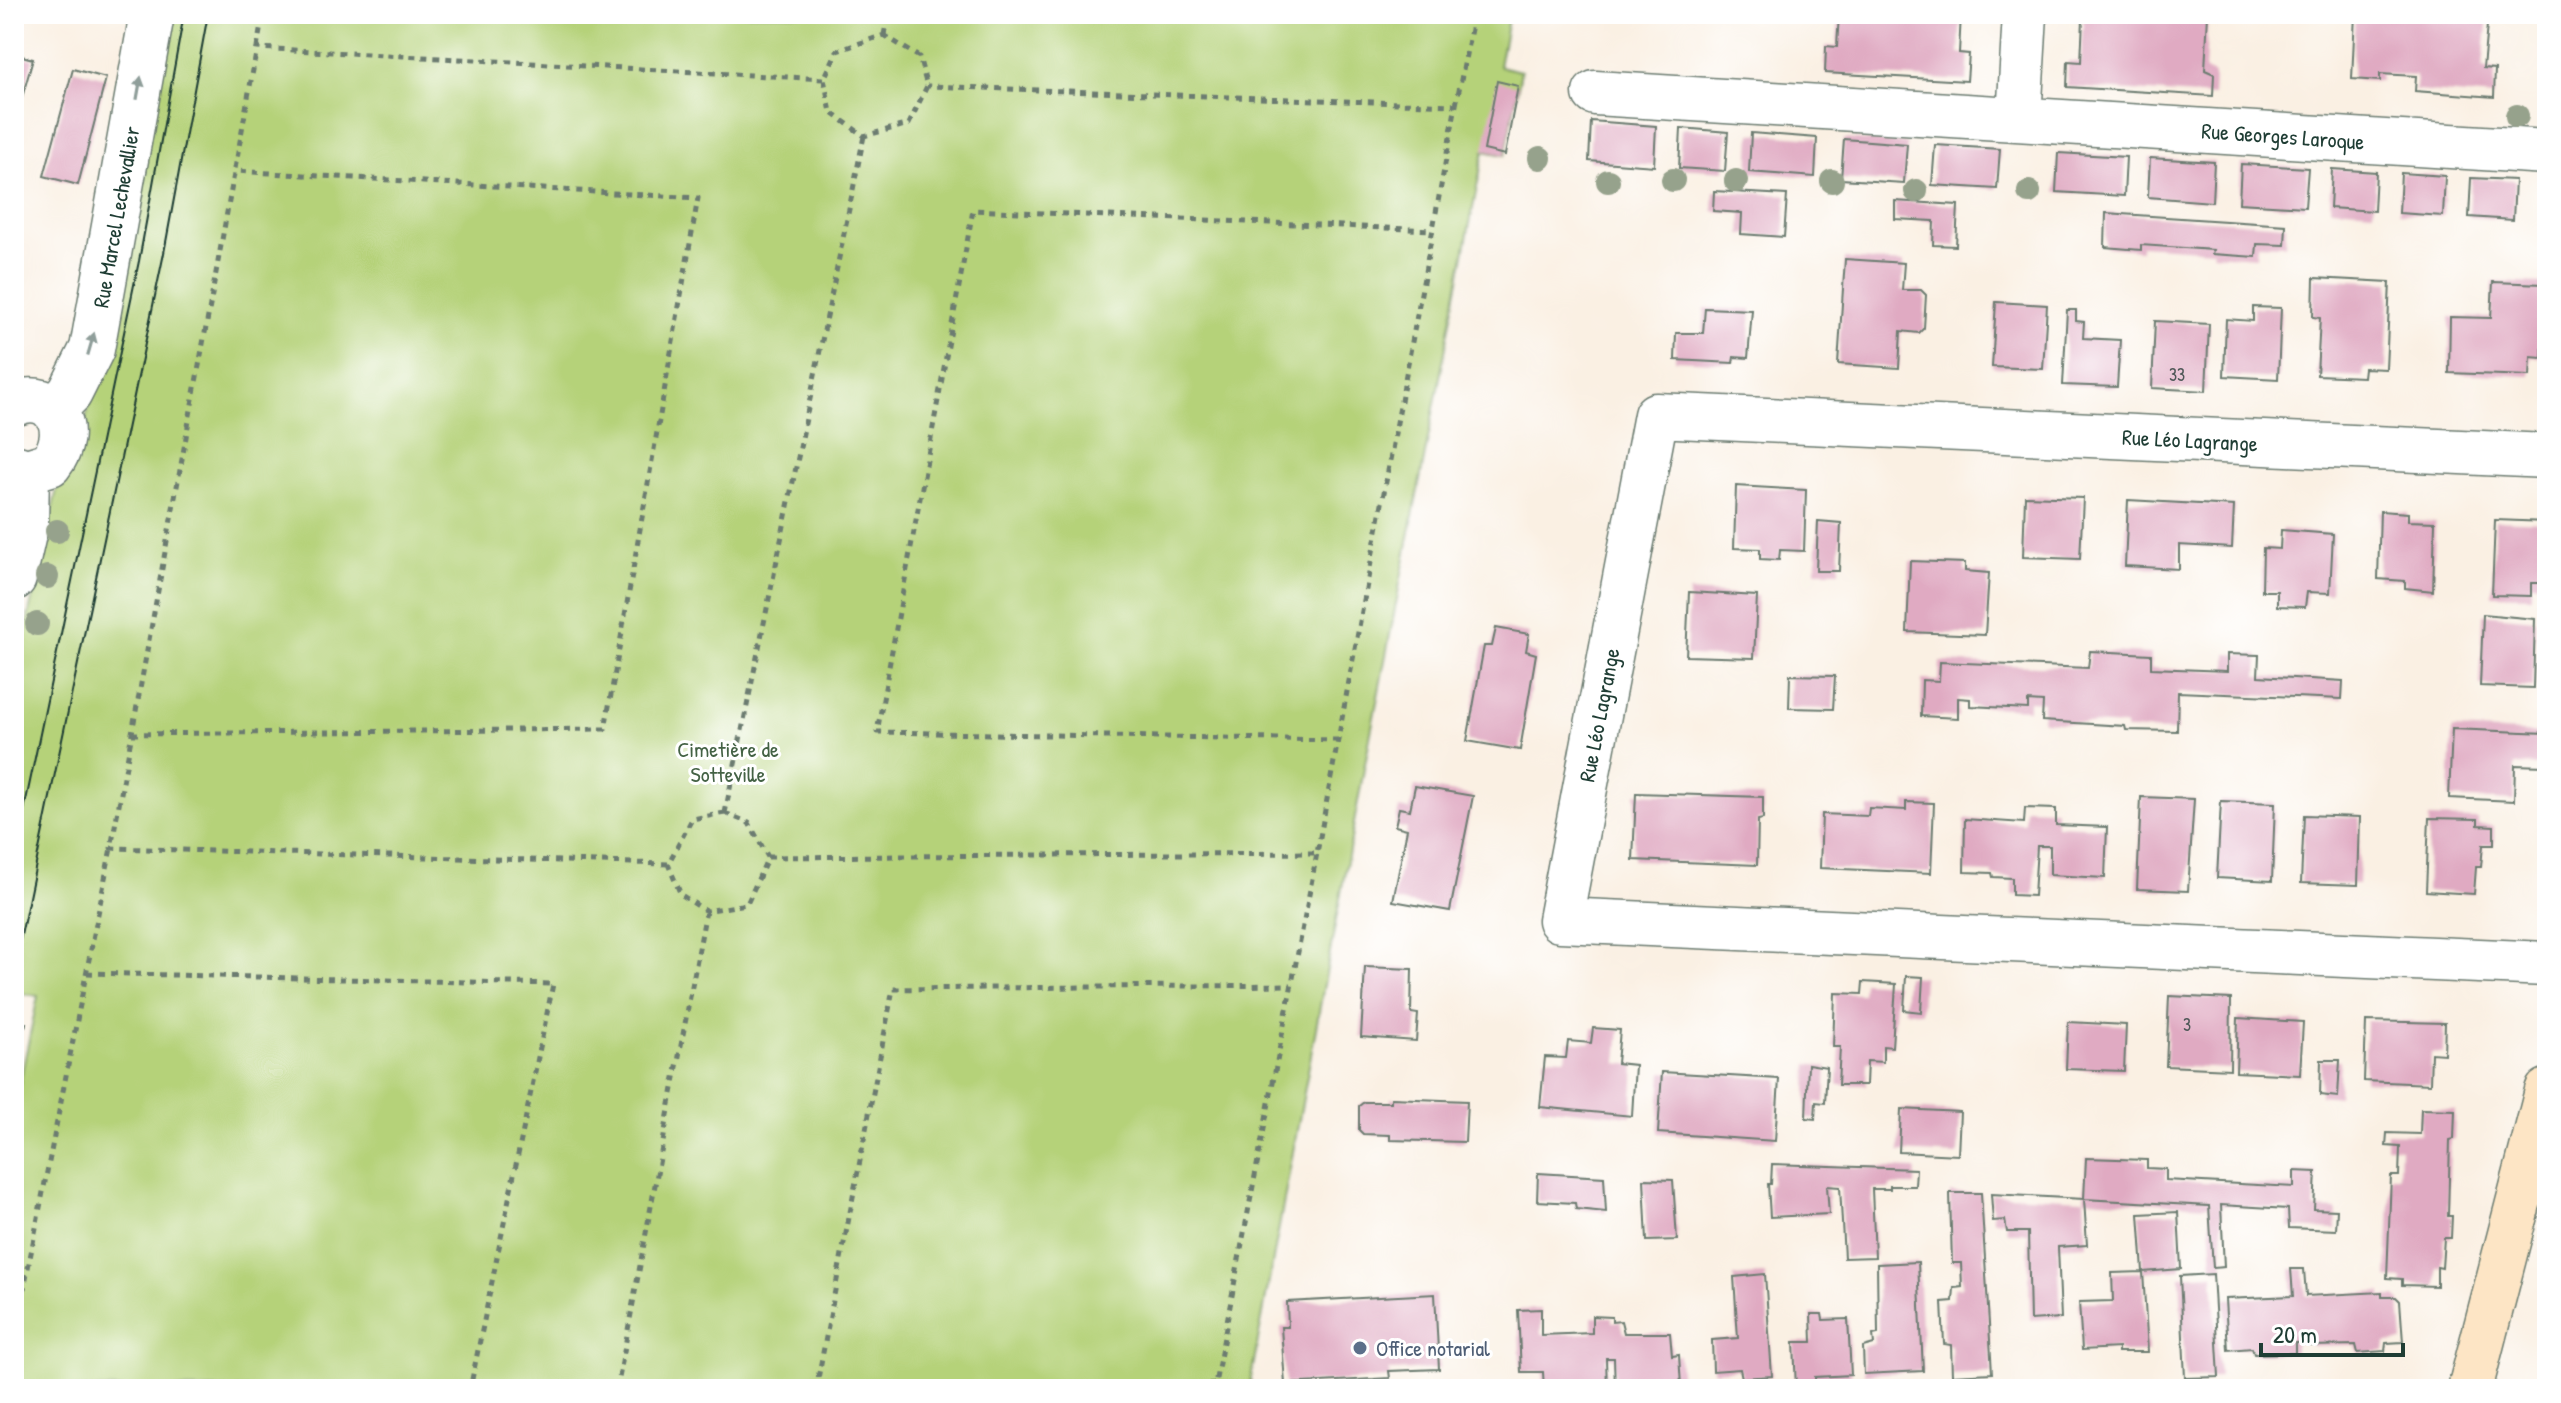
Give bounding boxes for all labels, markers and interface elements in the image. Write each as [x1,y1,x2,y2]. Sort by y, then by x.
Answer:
one-way arrow [134,75,146,100]
street label: Rue Georges Laroque [2201,115,2366,157]
street label: Rue Marcel Lechevallier [85,124,147,310]
one-way arrow [86,331,98,356]
house number: 33 [2169,362,2185,387]
street label: Rue Léo Lagrange [2121,421,2259,459]
street label: Rue Léo Lagrange [1571,645,1627,784]
park label: Cimetière de Sotteville [677,734,779,789]
house number: 3 [2183,1012,2191,1037]
scale bar [2261,1307,2403,1357]
text: 20 m [2273,1318,2317,1350]
place label: Office notarial [1376,1333,1490,1363]
marker: Office notarial [1351,1339,1369,1357]

